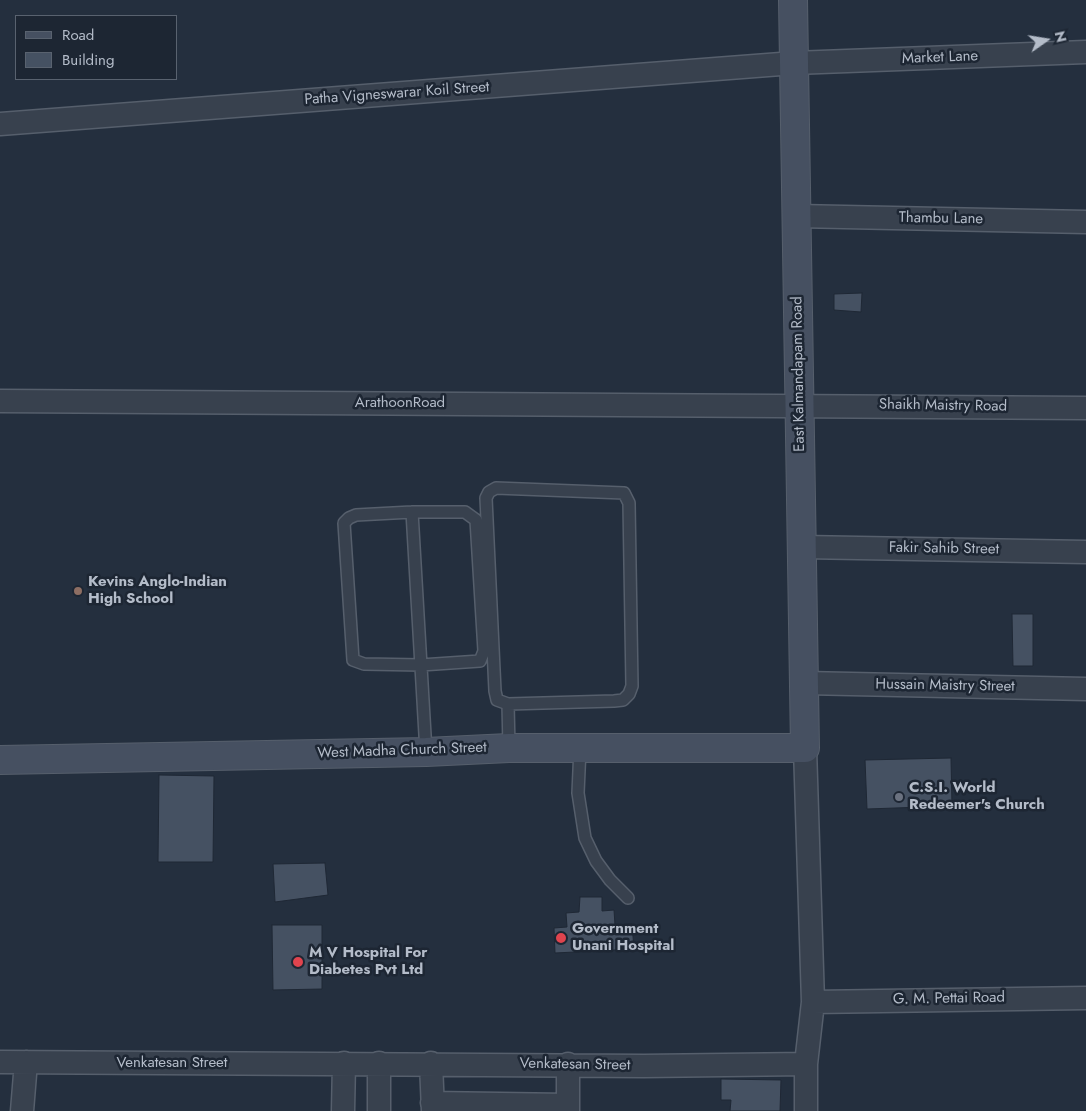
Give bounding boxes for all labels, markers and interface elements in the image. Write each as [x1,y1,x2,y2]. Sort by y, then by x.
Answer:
legend [15,15,178,80]
north arrow [1021,15,1071,65]
text: Road [62,24,94,46]
text: N [1050,29,1072,44]
street label: Market Lane [902,48,978,68]
text: Building [62,49,114,71]
street label: Patha Vigneswarar Koil Street [304,79,490,109]
street label: Thambu Lane [899,209,983,229]
street label: East Kalmandapam Road [789,296,809,452]
street label: ArathoonRoad [355,394,445,412]
street label: Shaikh Maistry Road [879,396,1007,416]
street label: Fakir Sahib Street [889,539,999,559]
place label: Kevins Anglo-Indian High School [88,573,227,608]
marker: Kevins Anglo-Indian High School [72,585,84,597]
street label: Hussain Maistry Street [875,676,1015,696]
street label: West Madha Church Street [317,739,487,763]
place label: C.S.I. World Redeemer's Church [909,779,1045,814]
marker: C.S.I. World Redeemer's Church [893,791,905,803]
place label: Government Unani Hospital [572,920,674,955]
marker: Government Unani Hospital [554,931,568,945]
place label: M V Hospital For Diabetes Pvt Ltd [309,944,428,979]
marker: M V Hospital For Diabetes Pvt Ltd [291,955,305,969]
street label: G. M. Pettai Road [893,989,1005,1009]
street label: Venkatesan Street [117,1054,227,1072]
street label: Venkatesan Street [519,1055,631,1075]

